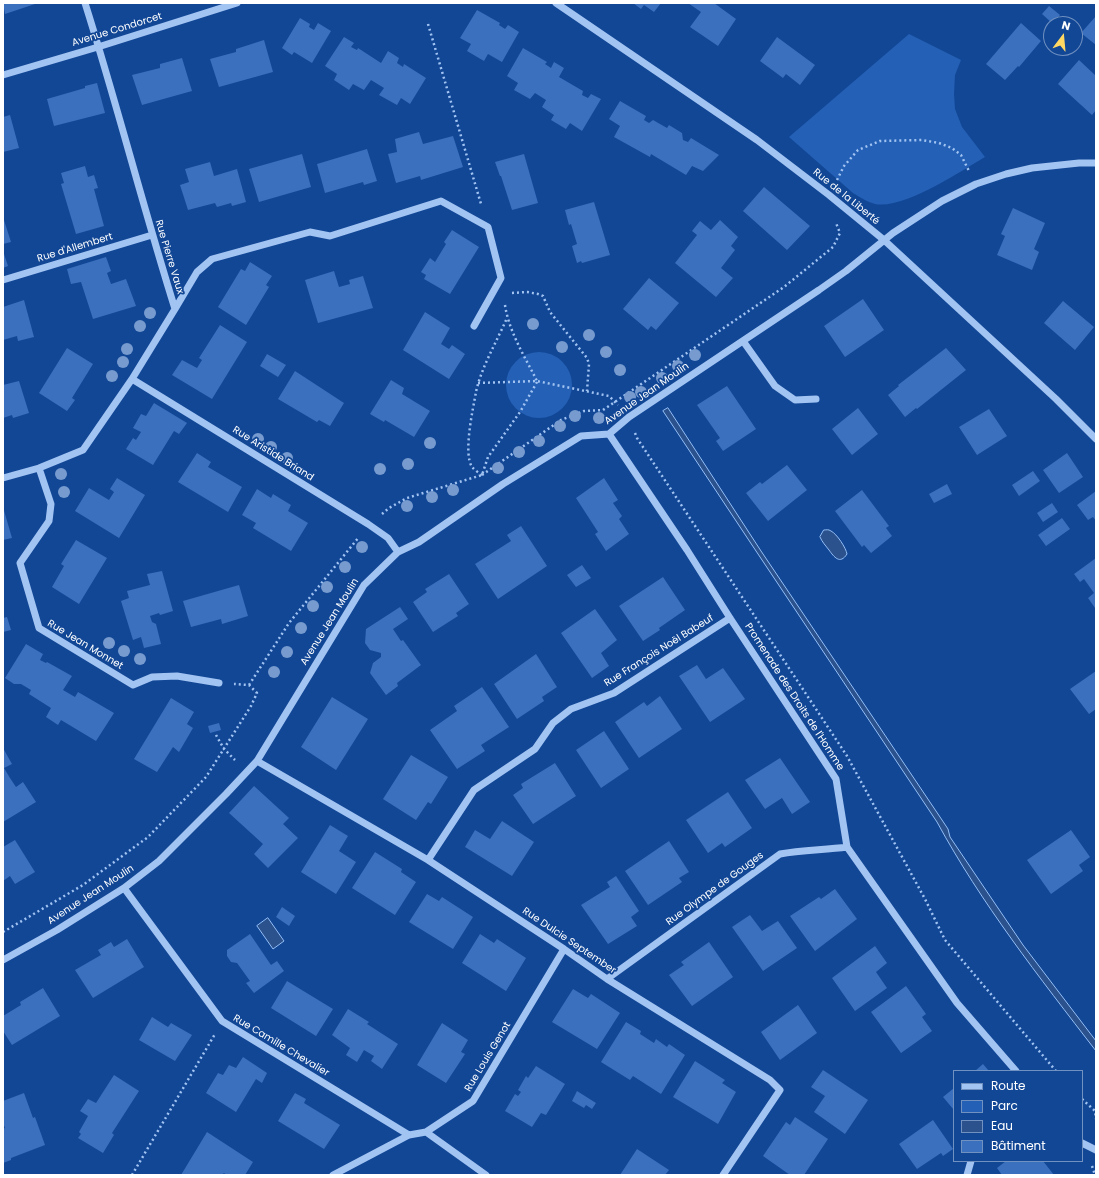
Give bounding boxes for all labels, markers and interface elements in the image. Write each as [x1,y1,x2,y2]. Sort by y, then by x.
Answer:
street label: Avenue Condorcet [71,11,163,49]
north arrow [1043,16,1083,56]
text: N [1060,17,1072,34]
street label: Rue de la Liberté [810,166,882,228]
street label: Rue Pierre Vaux [152,219,186,295]
street label: Rue d'Allembert [36,231,114,265]
street label: Avenue Jean Moulin [602,360,692,428]
street label: Rue Aristide Briand [230,424,316,484]
street label: Avenue Jean Moulin [298,576,362,668]
street label: Rue François Noël Babeuf [602,612,716,690]
street label: Rue Jean Monnet [45,618,125,672]
street label: Promenade des Droits de l'Homme [742,621,846,773]
street label: Rue Olympe de Gouges [664,850,766,928]
street label: Avenue Jean Moulin [46,863,136,927]
street label: Rue Dulcie September [520,905,618,977]
street label: Rue Camille Chevalier [231,1013,331,1079]
street label: Rue Louis Genot [462,1020,514,1094]
legend [953,1070,1083,1162]
text: Route [991,1077,1025,1094]
text: Parc [991,1097,1018,1114]
text: Eau [991,1117,1013,1134]
text: Bâtiment [991,1137,1046,1154]

